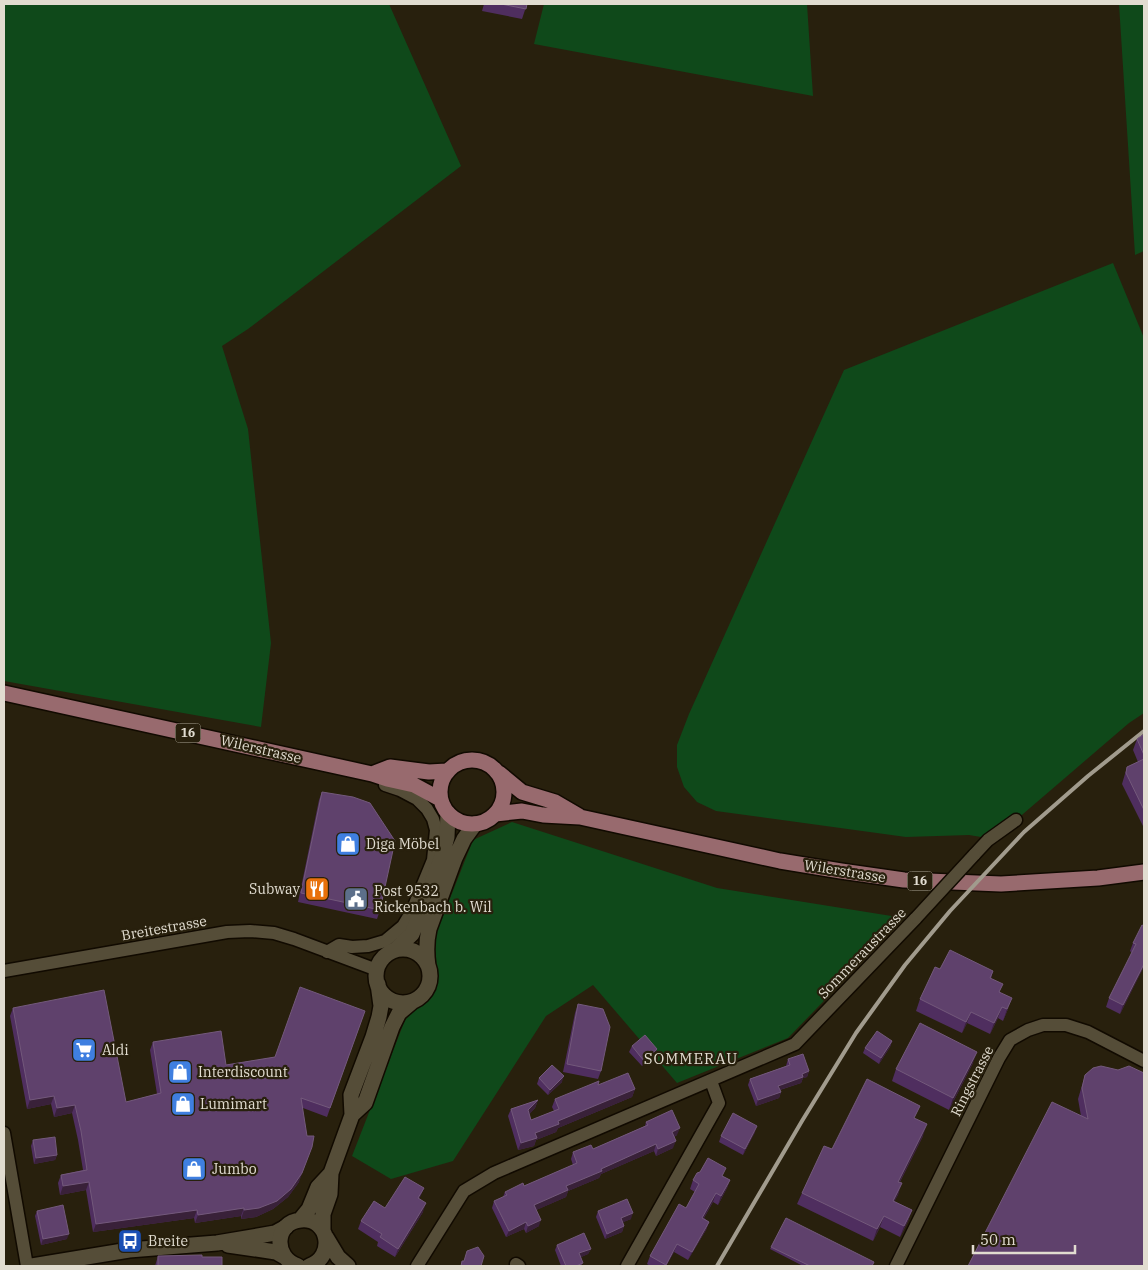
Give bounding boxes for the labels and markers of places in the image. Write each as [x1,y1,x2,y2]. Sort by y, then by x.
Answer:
shop icon: Diga Möbel [335,831,361,857]
place label: Diga Möbel [366,835,439,853]
restaurant icon: Subway [304,876,330,902]
place label: Subway [249,880,301,898]
place label: Post 9532 Rickenbach b. Wil [374,882,492,916]
public building icon: Post 9532 Rickenbach b. Wil [343,886,369,912]
supermarket icon: Aldi [71,1037,97,1063]
place label: Aldi [102,1041,129,1059]
shop icon: Interdiscount [167,1059,193,1085]
place label: Interdiscount [198,1063,288,1081]
shop icon: Lumimart [170,1091,196,1117]
place label: Lumimart [200,1095,267,1113]
shop icon: Jumbo [181,1156,207,1182]
place label: Jumbo [212,1160,257,1178]
bus stop icon: Breite [117,1228,143,1254]
place label: Breite [148,1232,188,1250]

